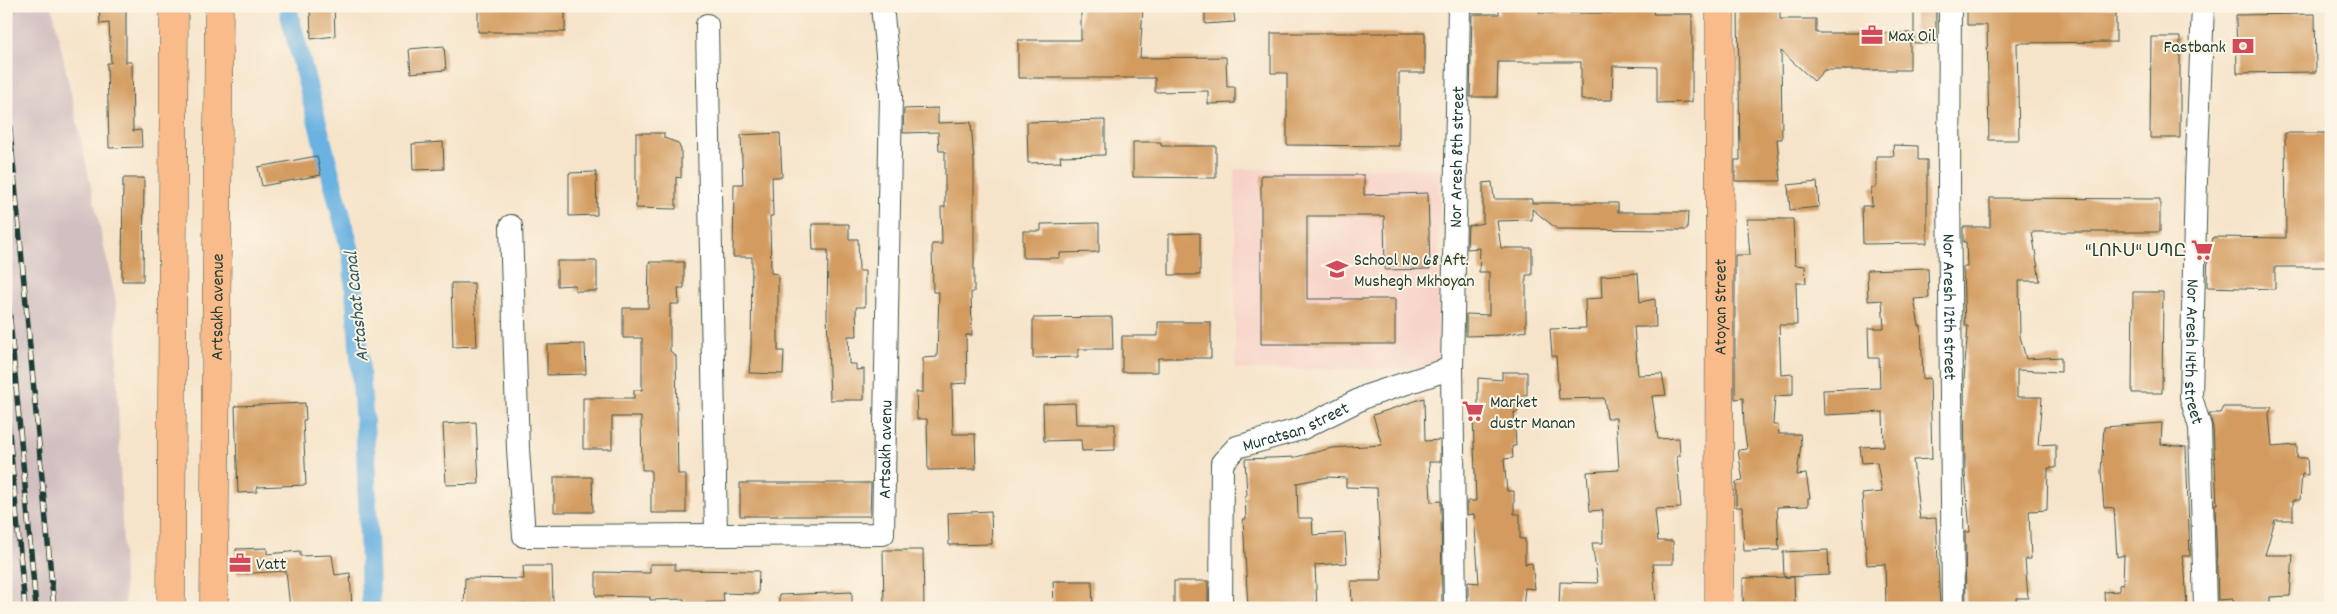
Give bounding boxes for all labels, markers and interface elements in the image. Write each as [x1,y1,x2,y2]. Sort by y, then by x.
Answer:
office icon: Max Oil [1859,22,1885,48]
place label: Max Oil [1888,25,1936,50]
bank icon: Fastbank [2230,33,2256,59]
place label: Fastbank [2163,36,2226,61]
street label: Nor Aresh 8th street [1445,86,1472,228]
street label: Nor Aresh 12th street [1934,234,1961,381]
supermarket icon: "ԼՈՒՍ" ՍՊԸ [2189,237,2215,263]
place label: "ԼՈՒՍ" ՍՊԸ [2085,240,2186,265]
water label: Artashat Canal [339,249,378,363]
place label: School No 68 Aft. Mushegh Mkhoyan [1354,249,1475,295]
street label: Artsakh avenue [206,253,232,361]
school or university icon: School No 68 Aft. Mushegh Mkhoyan [1324,256,1350,282]
street label: Atoyan Street [1709,258,1735,355]
street label: Nor Aresh 14th street [2176,278,2209,428]
place label: Market dustr Manan [1490,391,1575,437]
street label: Muratsan street [1240,397,1354,460]
supermarket icon: Market dustr Manan [1460,398,1486,424]
street label: Artsakh avenu [874,400,900,499]
office icon: Vatt [227,550,253,576]
place label: Vatt [256,553,287,578]

